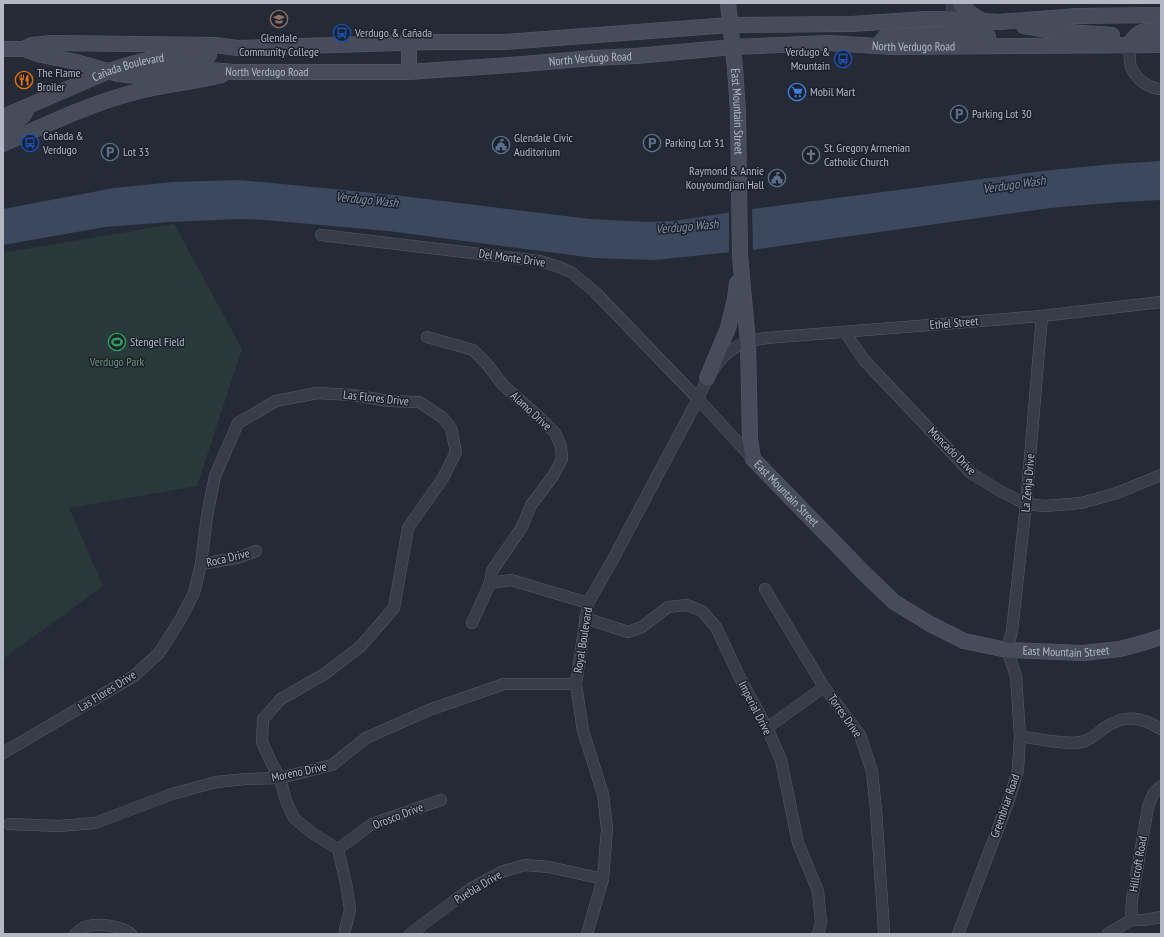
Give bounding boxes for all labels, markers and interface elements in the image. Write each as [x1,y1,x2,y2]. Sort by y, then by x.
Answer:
school or university icon: Glendale Community College [269,9,289,29]
bus stop icon: Verdugo & Cañada [332,23,352,43]
place label: Verdugo & Cañada [354,25,432,40]
place label: Glendale Community College [239,30,319,59]
street label: North Verdugo Road [872,38,955,54]
place label: Verdugo & Mountain [785,44,830,73]
street label: North Verdugo Road [548,48,632,69]
bus stop icon: Verdugo & Mountain [833,49,853,69]
street label: Cañada Boulevard [90,50,165,84]
street label: North Verdugo Road [225,63,308,79]
place label: The Flame Broiler [37,65,81,94]
street label: East Mountain Street [728,68,747,156]
restaurant icon: The Flame Broiler [14,70,34,90]
supermarket icon: Mobil Mart [787,82,807,102]
place label: Mobil Mart [810,84,856,99]
parking icon: Parking Lot 30 [949,104,969,124]
place label: Parking Lot 30 [972,106,1032,121]
place label: Cañada & Verdugo [42,128,84,157]
place label: Glendale Civic Auditorium [514,130,574,159]
bus stop icon: Cañada & Verdugo [20,133,40,153]
parking icon: Parking Lot 31 [642,133,662,153]
public building icon: Glendale Civic Auditorium [491,135,511,155]
place label: Parking Lot 31 [665,135,725,150]
place label: St. Gregory Armenian Catholic Church [824,140,910,169]
parking icon: Lot 33 [100,142,120,162]
place label: Lot 33 [123,144,149,159]
church icon: St. Gregory Armenian Catholic Church [801,145,821,165]
place label: Raymond & Annie Kouyoumdjian Hall [686,163,764,192]
public building icon: Raymond & Annie Kouyoumdjian Hall [767,168,787,188]
water label: Verdugo Wash [982,172,1048,197]
water label: Verdugo Wash [335,188,400,211]
water label: Verdugo Wash [655,215,720,238]
street label: Del Monte Drive [478,245,546,270]
street label: Ethel Street [929,313,980,332]
sports icon: Stengel Field [107,332,127,352]
place label: Stengel Field [130,334,185,349]
park label: Verdugo Park [89,354,145,369]
street label: Las Flores Drive [343,387,410,408]
street label: Alamo Drive [508,388,555,433]
street label: Moncado Drive [925,423,980,478]
street label: La Zenja Drive [1017,453,1038,513]
street label: East Mountain Street [751,457,823,530]
street label: Roca Drive [205,545,251,570]
street label: Royal Boulevard [570,606,595,674]
street label: East Mountain Street [1022,642,1111,660]
street label: Las Flores Drive [75,667,139,714]
street label: Imperial Drive [735,678,775,737]
street label: Torres Drive [825,691,866,740]
street label: Moreno Drive [270,758,328,785]
street label: Greenbriar Road [987,772,1022,840]
street label: Orosco Drive [371,799,425,832]
street label: Hillcroft Road [1125,835,1150,893]
street label: Puebla Drive [451,867,504,906]

